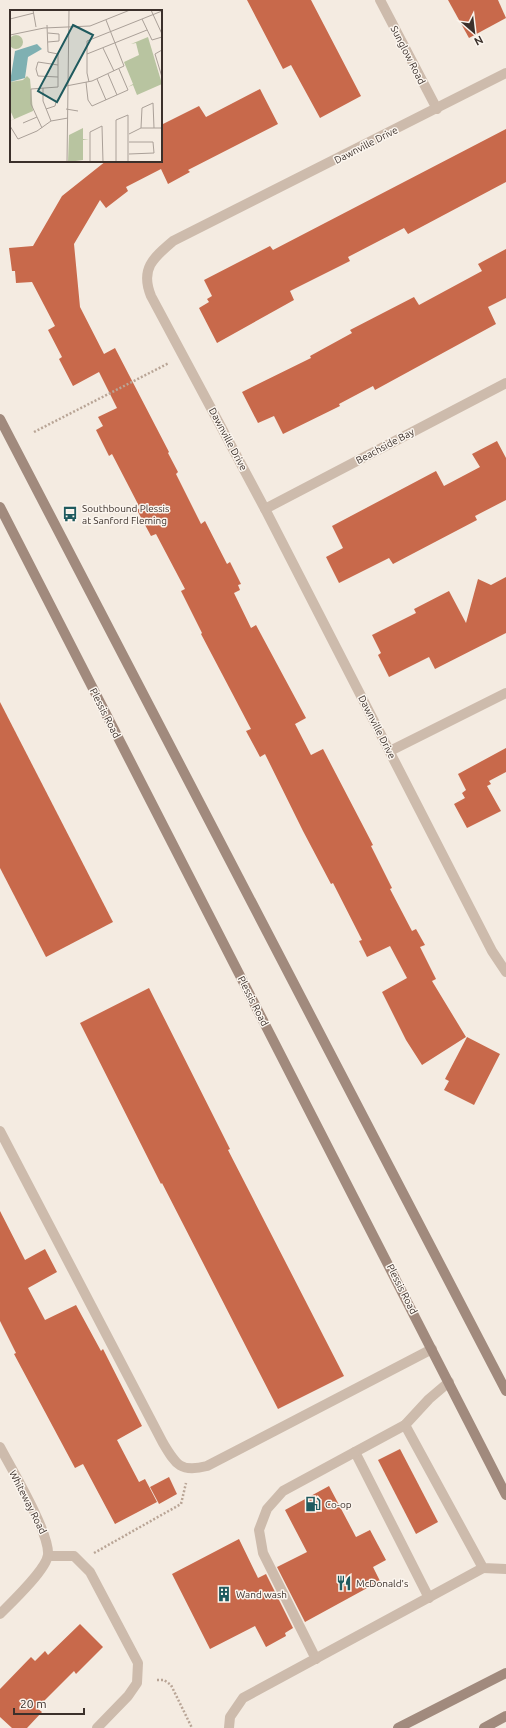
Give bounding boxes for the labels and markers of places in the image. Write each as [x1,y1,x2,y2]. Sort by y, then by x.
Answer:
place label: Southbound Plessis at Sanford Fleming [82,503,169,526]
bus stop icon: Southbound Plessis at Sanford Fleming [61,505,79,523]
fuel station icon: Co-op [304,1495,322,1513]
place label: Co-op [325,1499,352,1510]
restaurant icon: McDonald's [335,1574,353,1592]
place label: McDonald's [356,1578,408,1589]
building icon: Wand wash [215,1585,233,1603]
place label: Wand wash [236,1589,287,1600]

